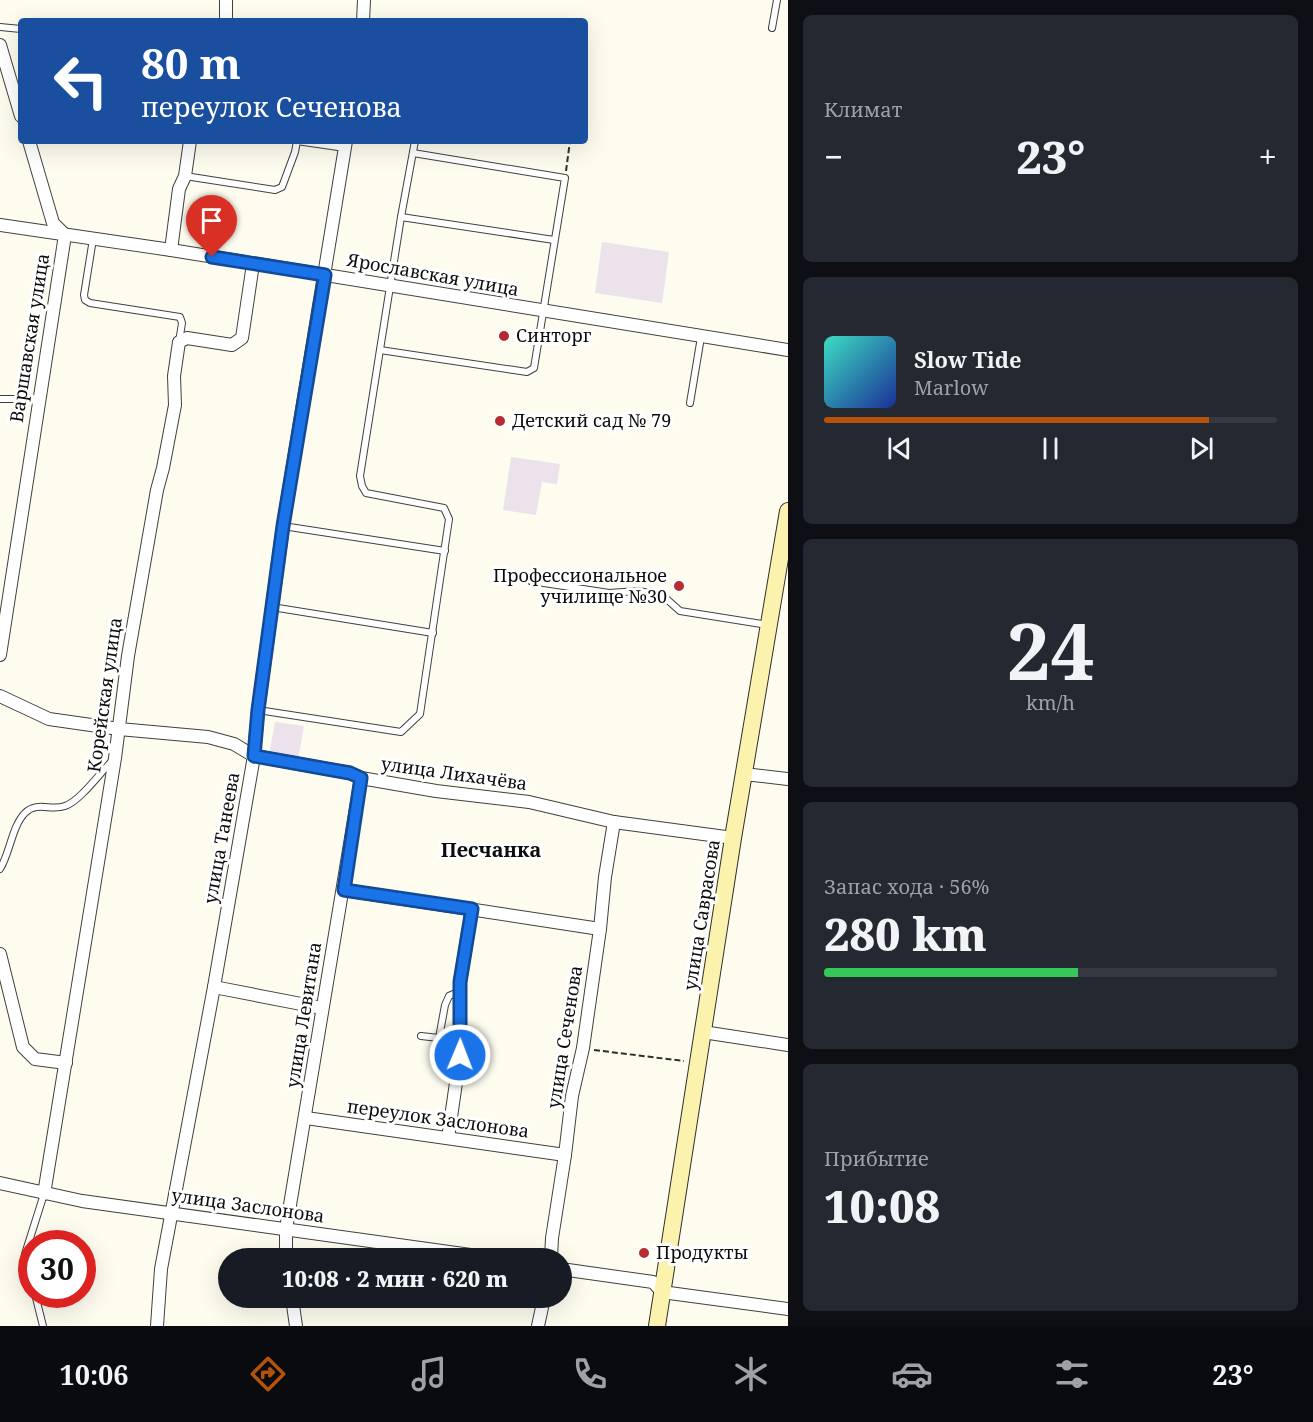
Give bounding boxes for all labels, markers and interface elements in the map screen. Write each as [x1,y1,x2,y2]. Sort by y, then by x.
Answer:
text: 80 m [141,34,241,91]
icon: left [42,42,120,120]
text: переулок Сеченова [141,88,402,125]
text: Климат [824,96,902,123]
text: 23° [1016,126,1085,187]
text: − [824,134,843,179]
text: + [1259,134,1277,179]
pin [186,195,237,257]
icon: arrive [195,204,228,237]
street label: Ярославская улица [344,247,521,301]
street label: Варшавская улица [4,252,54,424]
place label: Синторг [516,323,592,347]
marker: Синторг [497,329,511,343]
text: Slow Tide [914,344,1022,374]
text: Marlow [914,374,988,401]
place label: Детский сад № 79 [512,408,671,432]
marker: Детский сад № 79 [493,414,507,428]
icon: previous [883,432,916,465]
icon: pause [1034,432,1067,465]
icon: next [1185,432,1218,465]
place label: Профессиональное училище №30 [493,563,667,608]
marker: Профессиональное училище №30 [672,579,686,593]
text: 24 [1006,597,1095,703]
street label: Корейская улица [81,616,127,774]
text: km/h [1026,689,1075,716]
street label: улица Лихачёва [379,751,529,795]
street label: улица Танеева [198,770,244,906]
district label: Песчанка [441,836,541,863]
street label: улица Саврасова [677,838,725,992]
text: Запас хода · 56% [824,873,989,900]
text: 280 km [824,903,987,964]
street label: улица Левитана [280,940,326,1089]
street label: улица Сеченова [541,964,587,1110]
position arrow [428,1023,492,1087]
street label: переулок Заслонова [346,1093,531,1143]
text: Прибытие [824,1145,929,1172]
text: 10:08 [824,1175,940,1236]
street label: улица Заслонова [170,1182,326,1228]
speed limit sign: 30 [18,1230,96,1308]
place label: Продукты [656,1240,749,1264]
marker: Продукты [637,1246,651,1260]
text: 10:08 · 2 мин · 620 m [282,1263,508,1293]
icon: directions [247,1353,289,1395]
icon: music [408,1353,450,1395]
icon: phone [569,1353,611,1395]
icon: climate [730,1353,772,1395]
icon: car [891,1353,933,1395]
icon: filters [1051,1353,1093,1395]
text: 10:06 [59,1356,129,1393]
text: 23° [1212,1356,1254,1393]

